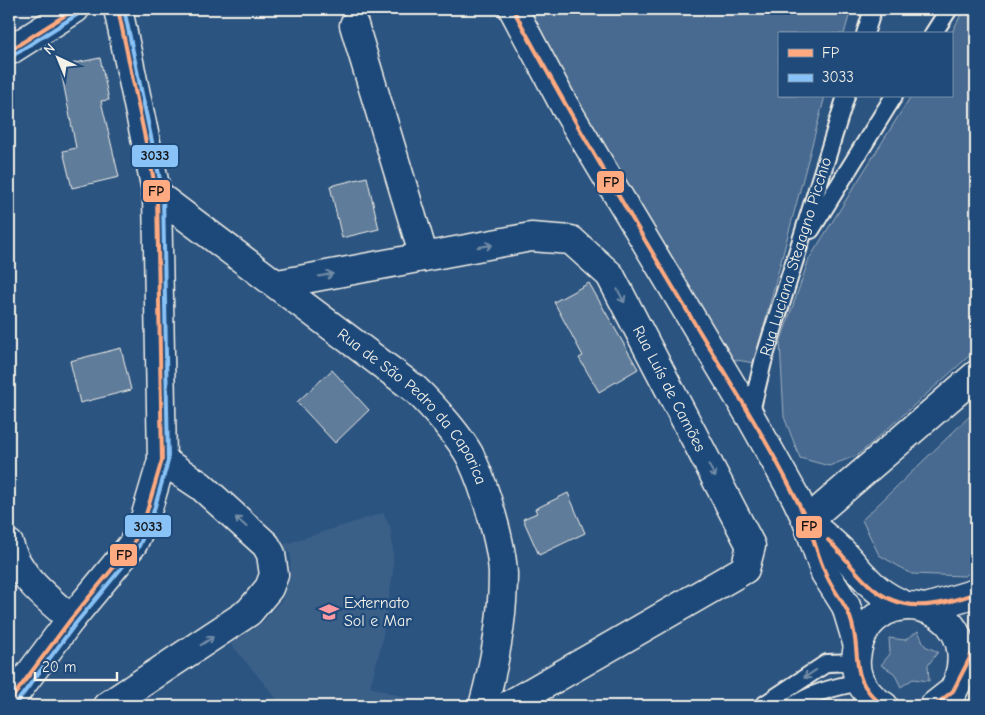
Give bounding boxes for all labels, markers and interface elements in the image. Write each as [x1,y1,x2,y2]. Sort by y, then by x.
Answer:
north arrow [32,32,82,82]
legend [778,32,952,98]
text: N [40,40,59,58]
text: FP [822,44,840,62]
text: 3033 [822,68,854,86]
line badge: 3033 [131,144,179,168]
text: 3033 [141,147,169,164]
street label: Rua Luciana Stegagno Picchio [756,155,835,358]
line badge: FP [596,170,625,194]
text: FP [603,174,619,191]
line badge: FP [142,179,171,203]
text: FP [148,183,164,200]
one-way arrow [477,240,493,250]
one-way arrow [317,270,333,280]
one-way arrow [616,288,626,303]
street label: Rua Luís de Camões [629,323,709,455]
street label: Rua de São Pedro da Caparica [334,325,490,487]
one-way arrow [708,463,717,478]
line badge: 3033 [124,514,172,538]
line badge: FP [795,515,823,539]
one-way arrow [234,516,247,528]
text: 3033 [134,518,162,535]
text: FP [801,518,817,535]
line badge: FP [109,543,138,567]
text: FP [116,547,132,564]
place label: Externato Sol e Mar [344,594,412,630]
school or university icon: Externato Sol e Mar [318,601,340,623]
one-way arrow [200,636,214,647]
scale bar [35,650,118,682]
text: 20 m [42,658,76,676]
one-way arrow [804,669,818,679]

